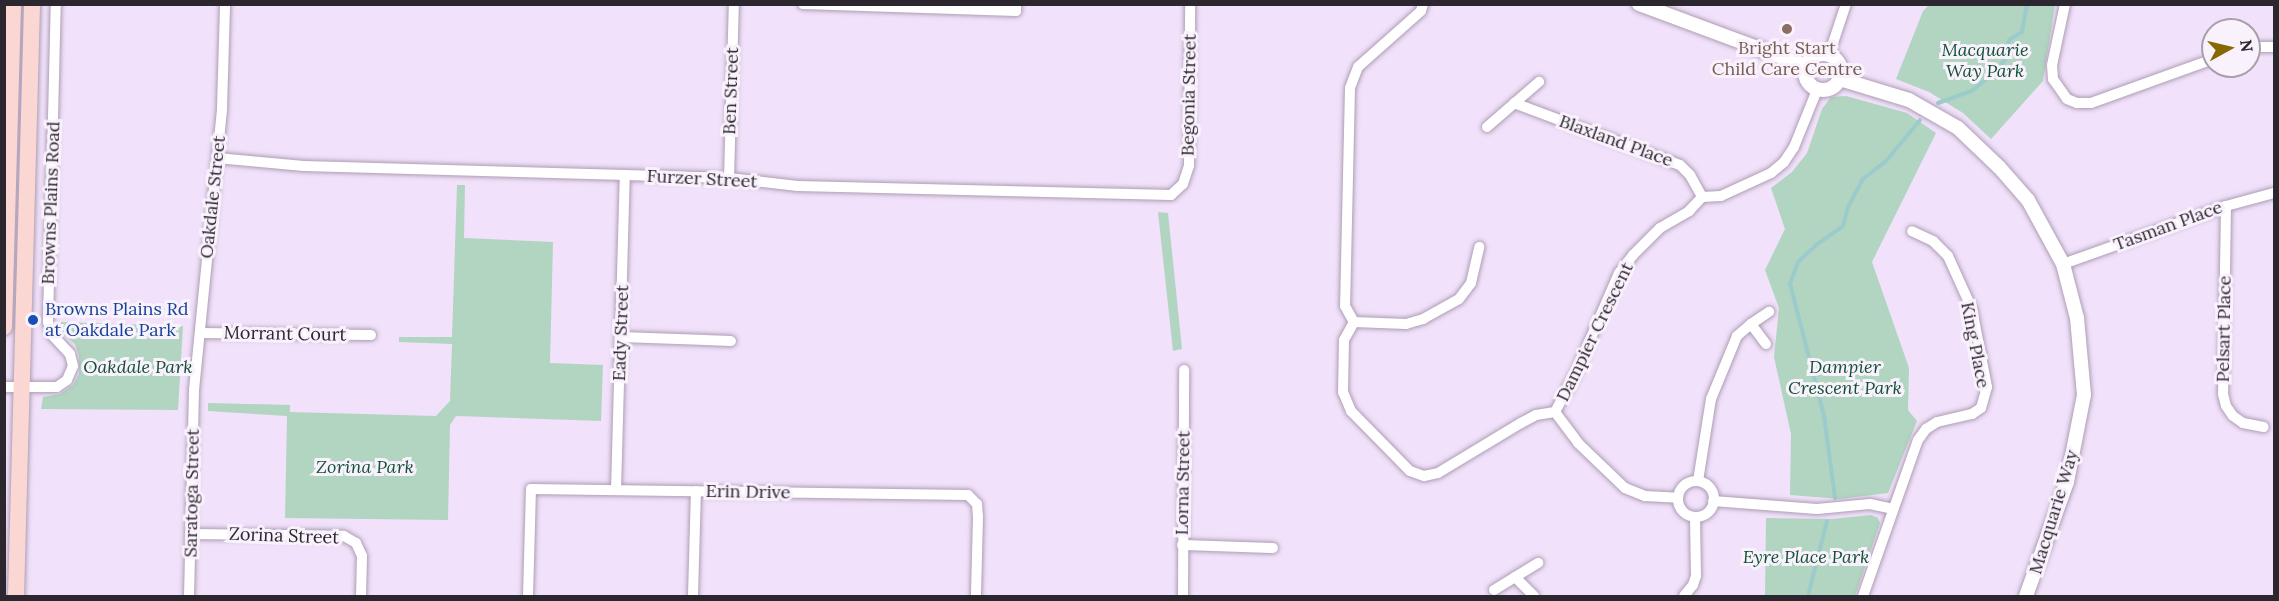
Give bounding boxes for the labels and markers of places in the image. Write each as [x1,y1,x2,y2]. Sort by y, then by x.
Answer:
marker: Bright Start Child Care Centre [1780,22,1794,36]
place label: Bright Start Child Care Centre [1712,38,1862,80]
place label: Browns Plains Rd at Oakdale Park [45,299,188,342]
marker: Browns Plains Rd at Oakdale Park [26,313,40,327]

